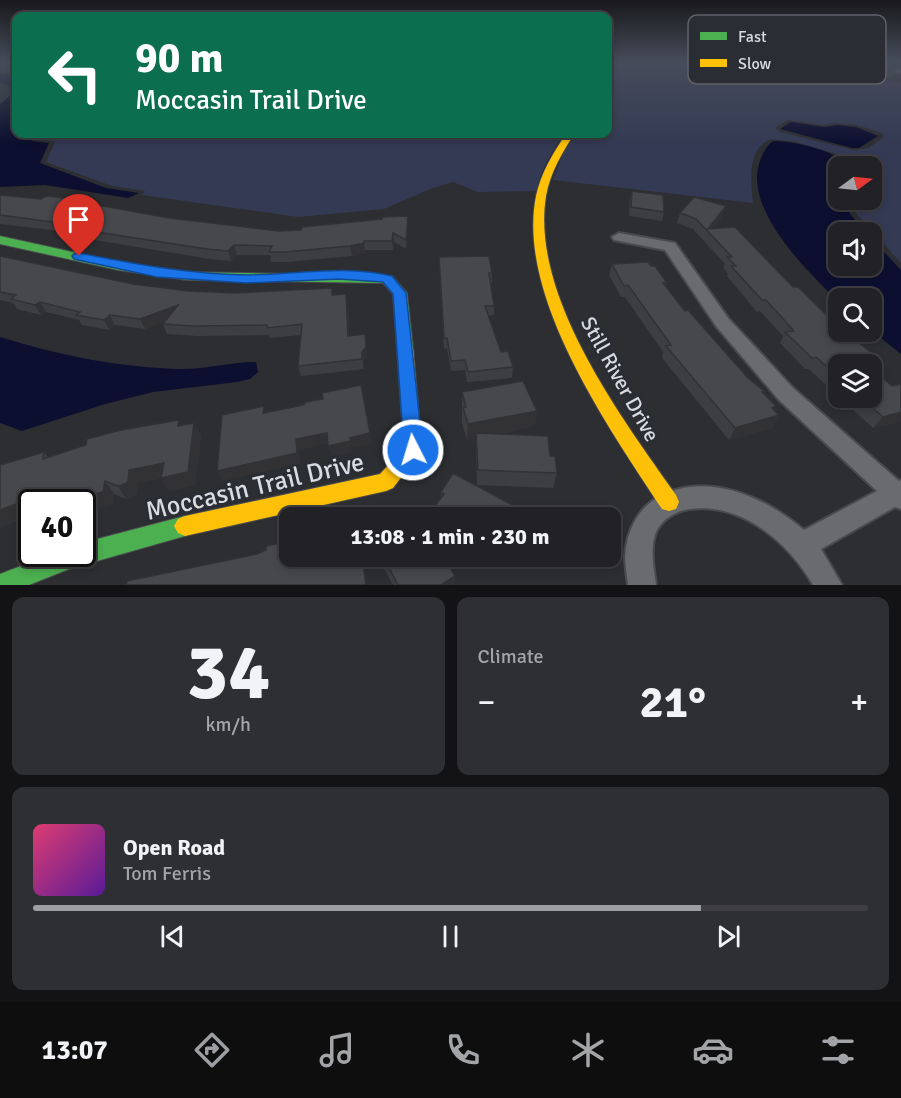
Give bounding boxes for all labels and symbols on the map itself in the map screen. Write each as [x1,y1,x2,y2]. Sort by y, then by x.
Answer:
legend [688,15,886,84]
text: Fast [738,27,767,47]
text: Slow [738,54,772,74]
north arrow [828,156,882,210]
pin [53,194,104,256]
street label: Still River Drive [575,312,665,446]
position arrow [381,418,445,482]
street label: Moccasin Trail Drive [143,446,367,528]
speed limit sign: 40 [18,489,96,567]

